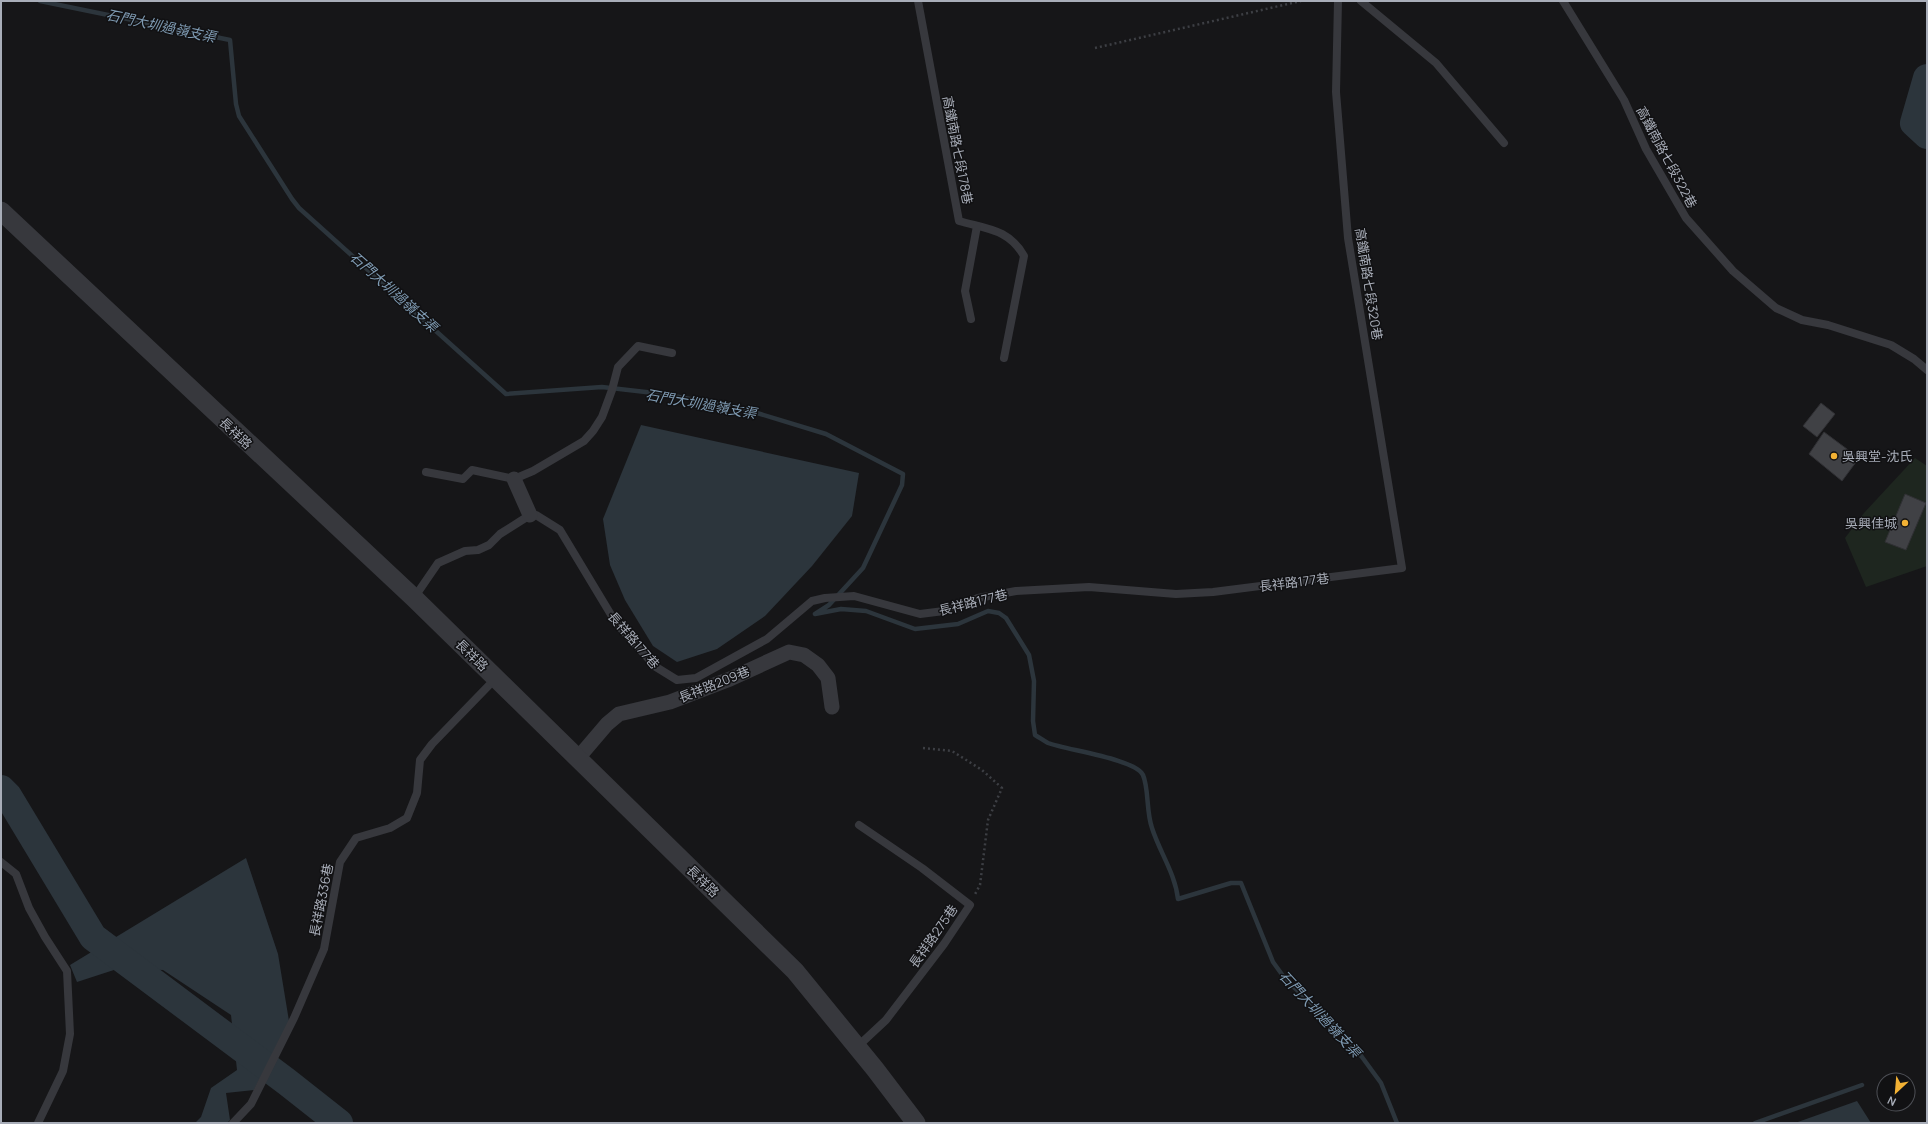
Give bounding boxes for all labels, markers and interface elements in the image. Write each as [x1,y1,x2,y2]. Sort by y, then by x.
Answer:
water label: 石門大圳過嶺支渠 [104,5,220,47]
street label: 高鐵南路七段178巷 [939,94,977,206]
street label: 高鐵南路七段322巷 [1633,103,1701,211]
street label: 高鐵南路七段320巷 [1351,227,1387,341]
water label: 石門大圳過嶺支渠 [346,247,444,337]
water label: 石門大圳過嶺支渠 [644,384,760,423]
street label: 長祥路 [216,413,256,453]
place label: 吳興堂-沈氏 [1842,447,1912,465]
marker: 吳興堂-沈氏 [1829,451,1839,461]
place label: 吳興佳城 [1845,514,1897,532]
marker: 吳興佳城 [1900,518,1910,528]
street label: 長祥路177巷 [1258,569,1330,595]
street label: 長祥路177巷 [937,585,1009,619]
street label: 長祥路177巷 [604,608,664,672]
street label: 長祥路 [452,635,492,675]
street label: 長祥路209巷 [676,662,752,706]
street label: 長祥路 [683,861,723,901]
street label: 長祥路336巷 [305,862,337,938]
street label: 長祥路275巷 [905,901,961,971]
water label: 石門大圳過嶺支渠 [1275,966,1367,1063]
north arrow [1876,1072,1916,1112]
text: N [1884,1093,1898,1110]

